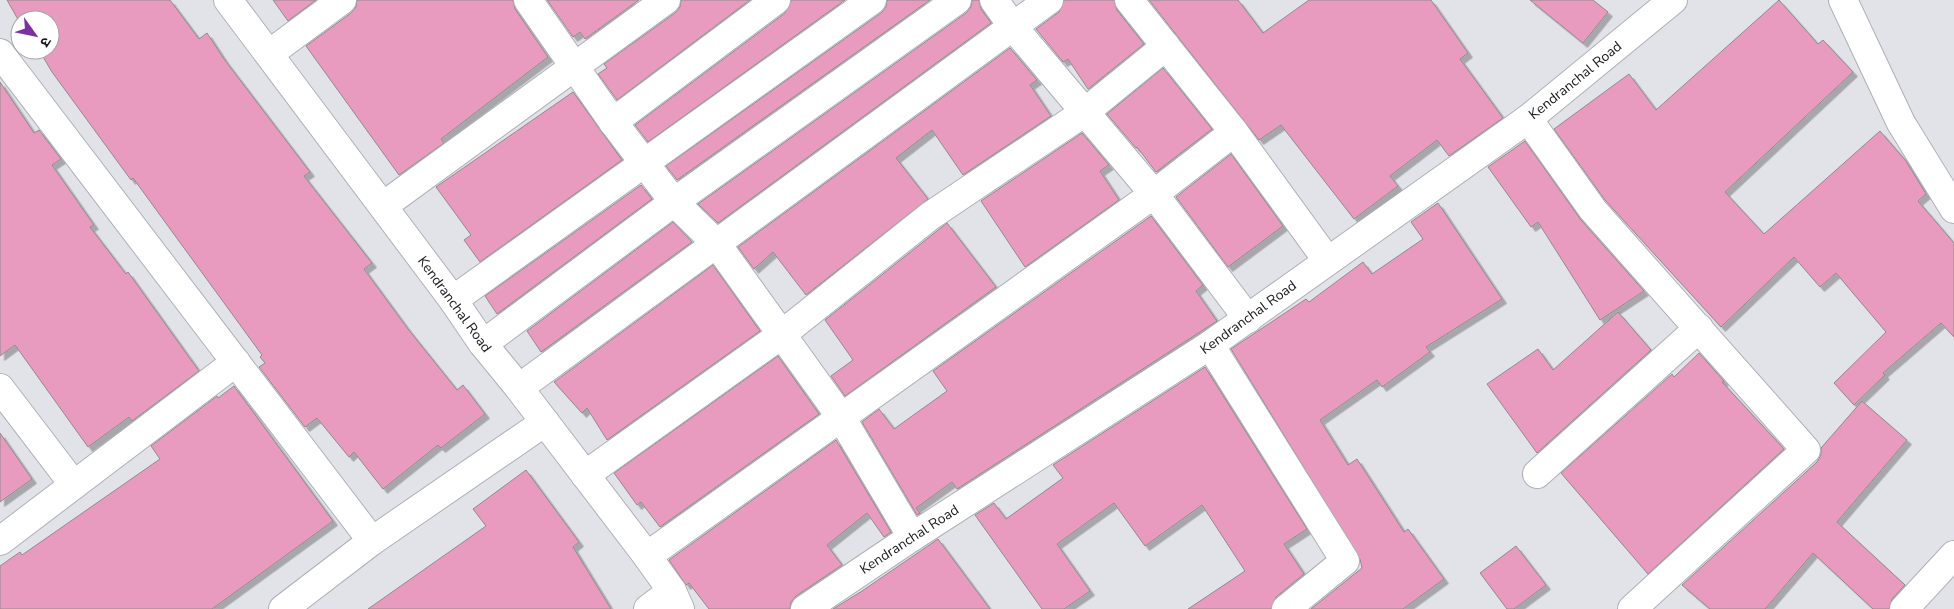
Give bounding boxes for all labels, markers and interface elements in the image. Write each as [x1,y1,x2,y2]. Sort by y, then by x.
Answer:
north arrow [10,10,60,60]
text: उ [35,33,56,51]
street label: Kendranchal Road [1525,37,1626,124]
street label: Kendranchal Road [413,252,496,356]
street label: Kendranchal Road [1196,276,1300,359]
street label: Kendranchal Road [856,500,963,579]

